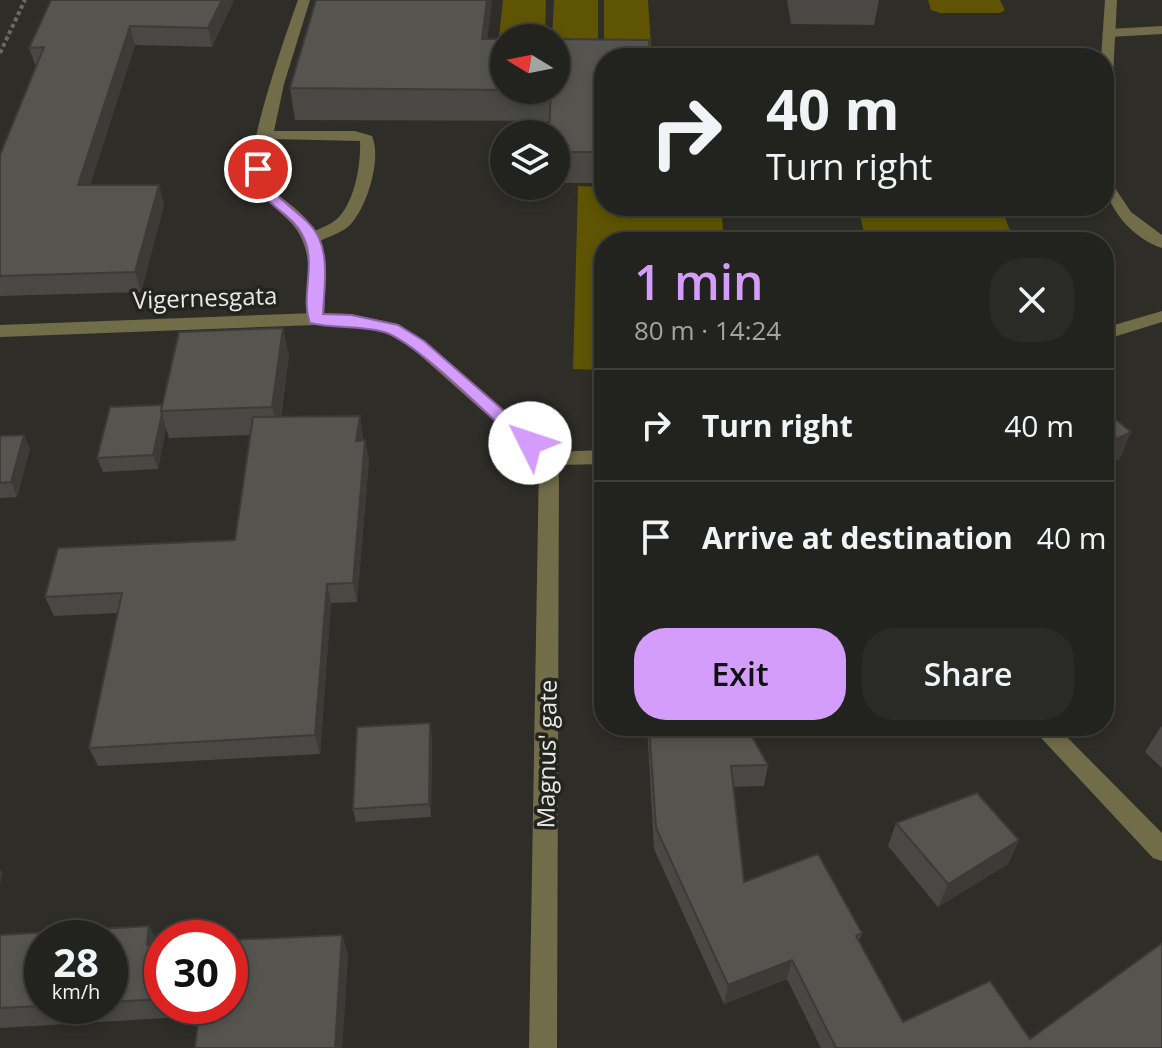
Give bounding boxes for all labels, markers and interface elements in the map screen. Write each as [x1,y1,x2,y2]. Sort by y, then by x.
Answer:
north arrow [490,24,570,104]
map controls [490,24,570,200]
text: 40 m [766,70,900,146]
icon: right [634,80,738,184]
button: layers [490,120,570,200]
pin [224,135,292,203]
text: Turn right [766,142,932,191]
icon: arrive [236,147,280,191]
text: 1 min [634,249,764,314]
button: close [990,258,1074,342]
street label: Vigernesgata [132,278,278,316]
text: 80 m · 14:24 [634,312,781,348]
position arrow [488,401,572,485]
icon: right [634,403,678,447]
text: Turn right [702,405,853,446]
text: 40 m [1004,405,1074,446]
icon: arrive [634,515,678,559]
text: Arrive at destination [702,517,1013,558]
text: 40 m [1037,517,1107,558]
button: Exit [634,628,846,720]
button: Share [862,628,1074,720]
street label: Magnus' gate [528,679,564,829]
speed limit sign: 30 [144,920,248,1024]
text: 28 [53,934,99,989]
text: km/h [52,978,100,1005]

